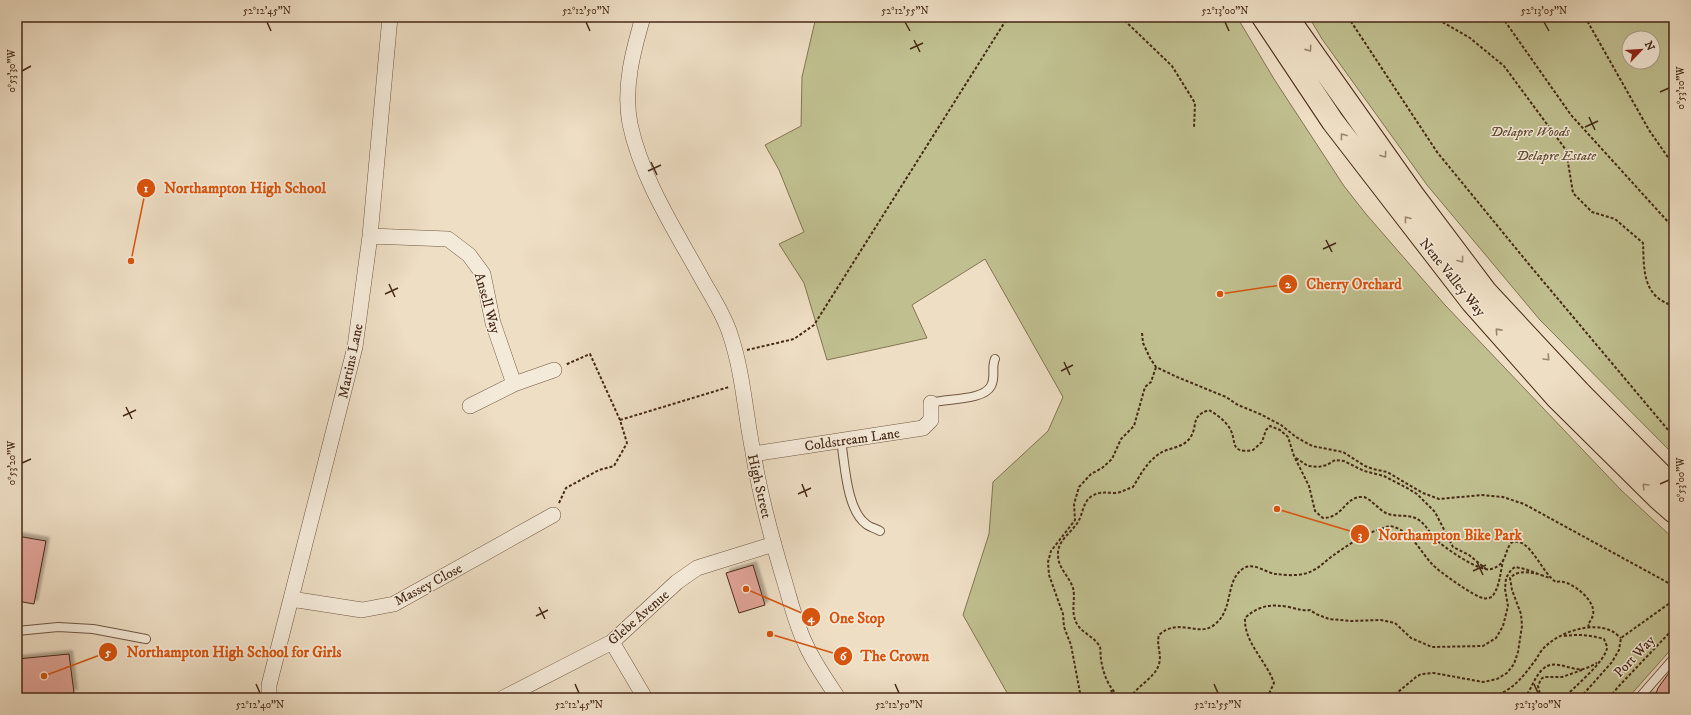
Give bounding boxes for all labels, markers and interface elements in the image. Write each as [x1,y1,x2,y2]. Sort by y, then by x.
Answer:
text: 52°12'45"N [243,5,291,17]
text: 52°12'50"N [562,5,610,17]
text: 52°12'55"N [881,5,929,17]
text: 52°13'00"N [1202,5,1248,17]
text: 52°13'05"N [1521,5,1567,17]
north arrow [1621,30,1661,70]
text: N [1641,39,1657,53]
one-way arrow [1304,45,1312,52]
text: 0°53'30"W [6,49,18,93]
text: 0°53'10"W [1675,66,1687,109]
park label: Delapre Woods [1490,123,1571,141]
one-way arrow [1340,133,1348,140]
park label: Delapre Estate [1516,147,1597,165]
one-way arrow [1379,151,1386,158]
callout: Northampton High School [136,174,334,201]
text: Northampton High School [164,179,326,198]
text: 1 [144,181,149,196]
one-way arrow [1405,217,1412,224]
street label: Nene Valley Way [1415,235,1489,321]
one-way arrow [1457,256,1464,263]
street label: Ansell Way [470,271,504,336]
callout: Cherry Orchard [1278,271,1410,298]
text: Cherry Orchard [1306,275,1402,294]
text: 2 [1285,277,1292,292]
street label: Martins Lane [334,322,368,400]
one-way arrow [1495,328,1502,336]
one-way arrow [1542,353,1550,361]
street label: Coldstream Lane [803,424,901,456]
text: 0°53'20"W [6,440,18,485]
street label: High Street [743,452,775,521]
text: 0°53'00"W [1675,457,1687,502]
one-way arrow [1642,483,1650,491]
callout: Northampton Bike Park [1350,521,1530,548]
text: Northampton Bike Park [1378,526,1522,545]
text: 3 [1358,528,1363,543]
street label: Massey Close [391,559,466,610]
street label: Glebe Avenue [604,586,673,649]
callout: One Stop [801,604,893,631]
text: One Stop [829,609,885,628]
text: 4 [807,611,816,626]
street label: Port Way [1610,632,1659,682]
callout: Northampton High School for Girls [98,638,350,665]
callout: The Crown [833,642,937,669]
text: Northampton High School for Girls [126,643,342,662]
text: 5 [104,645,111,660]
text: The Crown [860,647,930,666]
text: 6 [840,649,847,664]
text: 52°12'40"N [236,699,284,711]
text: 52°12'45"N [555,699,603,711]
text: 52°12'50"N [875,699,923,711]
text: 52°12'55"N [1194,699,1242,711]
text: 52°13'00"N [1515,699,1561,711]

